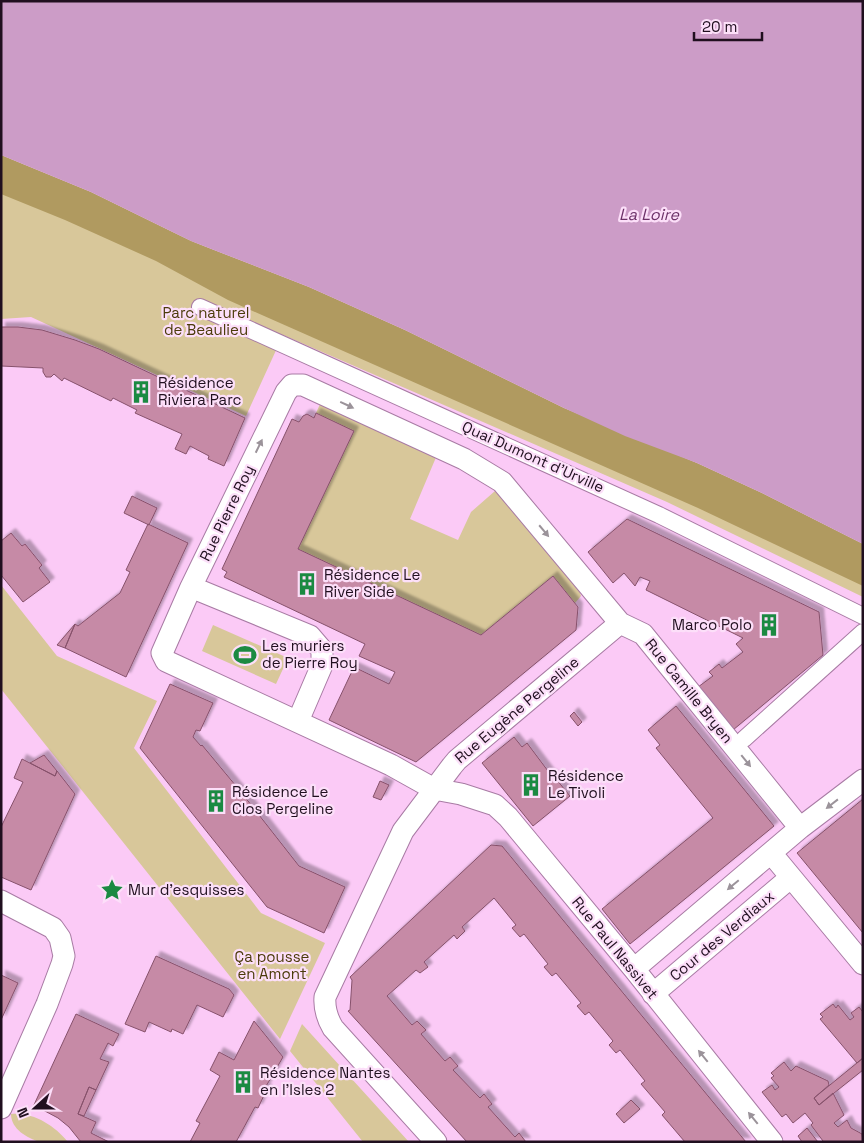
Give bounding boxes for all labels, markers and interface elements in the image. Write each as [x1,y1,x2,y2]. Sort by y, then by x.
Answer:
scale bar [694,10,762,42]
text: 20 m [702,17,737,36]
water label: La Loire [619,204,679,225]
park label: Parc naturel de Beaulieu [162,303,250,339]
place label: Résidence Riviera Parc [158,373,242,409]
building icon: Résidence Riviera Parc [128,379,154,405]
one-way arrow [340,402,354,410]
street label: Quai Dumont d'Urville [459,417,607,496]
one-way arrow [256,439,264,453]
street label: Rue Pierre Roy [195,462,258,564]
one-way arrow [538,524,549,537]
place label: Résidence Le River Side [324,565,421,601]
building icon: Résidence Le River Side [294,571,320,597]
building icon: Marco Polo [756,612,782,638]
place label: Marco Polo [672,615,752,634]
street label: Rue Camille Bryen [641,635,737,747]
place label: Les muriers de Pierre Roy [262,636,358,672]
sports icon: Les muriers de Pierre Roy [232,642,258,668]
street label: Rue Eugène Pergeline [451,652,583,767]
one-way arrow [740,754,751,767]
place label: Résidence Le Tivoli [548,766,624,802]
building icon: Résidence Le Tivoli [518,772,544,798]
place label: Résidence Le Clos Pergeline [232,782,333,818]
building icon: Résidence Le Clos Pergeline [203,788,229,814]
one-way arrow [826,798,839,809]
place icon: Mur d'esquisses [99,877,125,903]
one-way arrow [727,879,740,890]
place label: Mur d'esquisses [128,880,245,899]
street label: Cour des Verdiaux [666,886,778,985]
street label: Rue Paul Nassivet [568,892,663,1003]
park label: Ça pousse en Amont [235,947,310,983]
one-way arrow [697,1050,708,1063]
place label: Résidence Nantes en l'Isles 2 [260,1063,390,1099]
building icon: Résidence Nantes en l'Isles 2 [230,1069,256,1095]
north arrow [10,1083,60,1133]
text: N [13,1105,33,1120]
one-way arrow [747,1112,758,1125]

